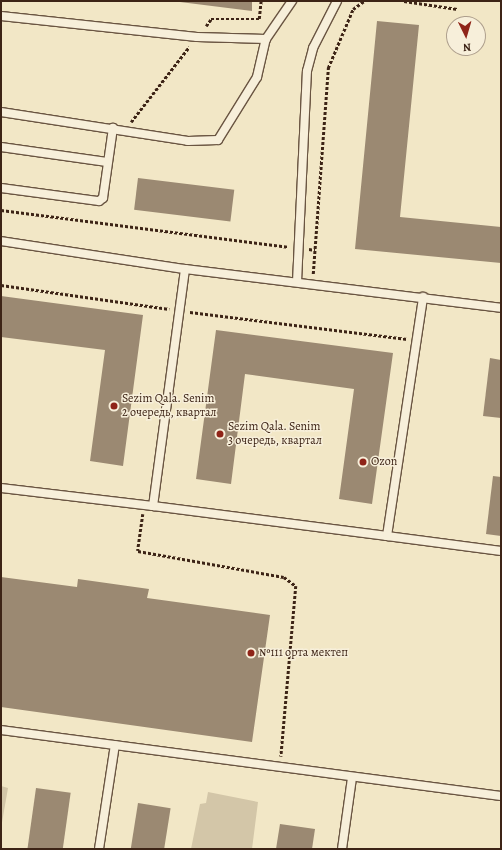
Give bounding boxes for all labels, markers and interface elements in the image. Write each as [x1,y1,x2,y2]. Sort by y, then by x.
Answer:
north arrow [446,16,486,56]
text: N [462,40,472,55]
place label: Sezim Qala. Senim 2 очередь, квартал [122,392,217,420]
marker: Sezim Qala. Senim 2 очередь, квартал [109,401,119,411]
place label: Sezim Qala. Senim 3 очередь, квартал [228,420,322,448]
marker: Sezim Qala. Senim 3 очередь, квартал [215,429,225,439]
place label: Ozon [371,455,397,469]
marker: Ozon [358,457,368,467]
place label: №111 орта мектеп [259,646,348,660]
marker: №111 орта мектеп [246,648,256,658]

